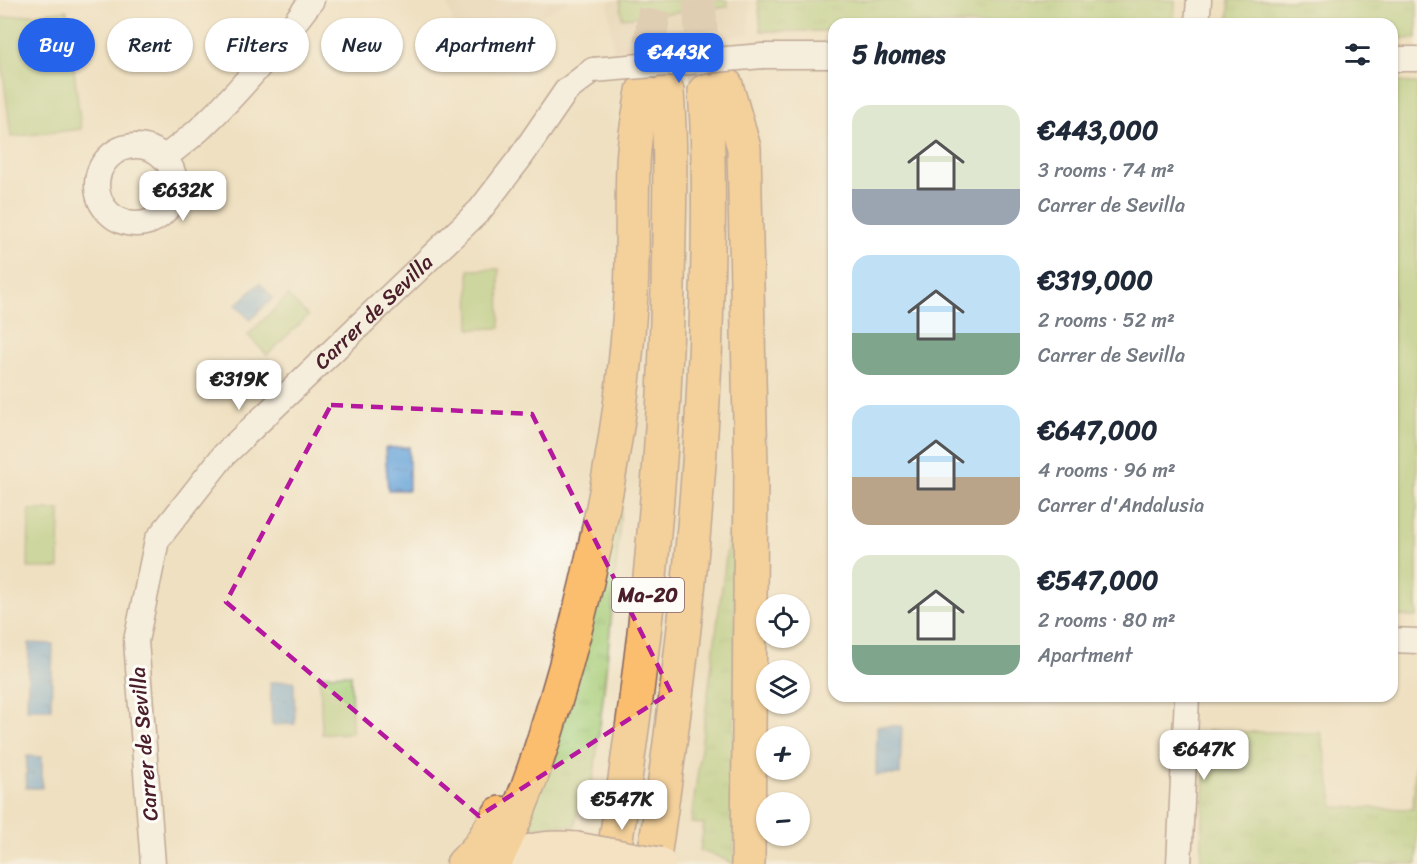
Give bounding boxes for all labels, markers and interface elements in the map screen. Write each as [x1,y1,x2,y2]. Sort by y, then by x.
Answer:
chip: Buy [18,18,95,72]
chip: Rent [107,18,193,72]
chip: Filters [205,18,309,72]
chip: New [321,18,403,72]
chip: Apartment [415,18,556,72]
text: 5 homes [852,31,945,77]
pin: €443K [637,33,721,84]
text: €443K [648,35,710,70]
icon: filters [1341,38,1374,71]
text: €443,000 [1038,107,1158,153]
icon: home [900,129,972,201]
text: 3 rooms · 74 m² [1038,153,1174,188]
pin: €632K [141,171,225,222]
text: €632K [153,173,213,208]
text: Carrer de Sevilla [1038,188,1185,223]
street label: Carrer de Sevilla [305,244,443,379]
text: €319,000 [1038,257,1153,303]
icon: home [900,279,972,351]
text: 2 rooms · 52 m² [1038,303,1175,338]
text: Carrer de Sevilla [1038,338,1185,373]
pin: €319K [197,360,281,411]
text: €319K [210,362,268,397]
text: €647,000 [1038,407,1157,453]
icon: home [900,429,972,501]
text: 4 rooms · 96 m² [1038,453,1176,488]
text: Carrer d'Andalusia [1038,488,1204,523]
text: €547,000 [1038,557,1159,603]
road number: Ma-20 [612,578,684,612]
icon: home [900,579,972,651]
map controls [756,594,810,846]
button: locate [756,594,810,648]
text: 2 rooms · 80 m² [1038,603,1176,638]
text: Apartment [1038,638,1132,673]
button: layers [756,660,810,714]
street label: Carrer de Sevilla [118,665,170,823]
button: + [756,726,810,780]
pin: €647K [1162,730,1246,781]
text: €647K [1174,732,1234,767]
pin: €547K [580,780,664,831]
text: €547K [591,782,653,817]
button: − [756,792,810,846]

